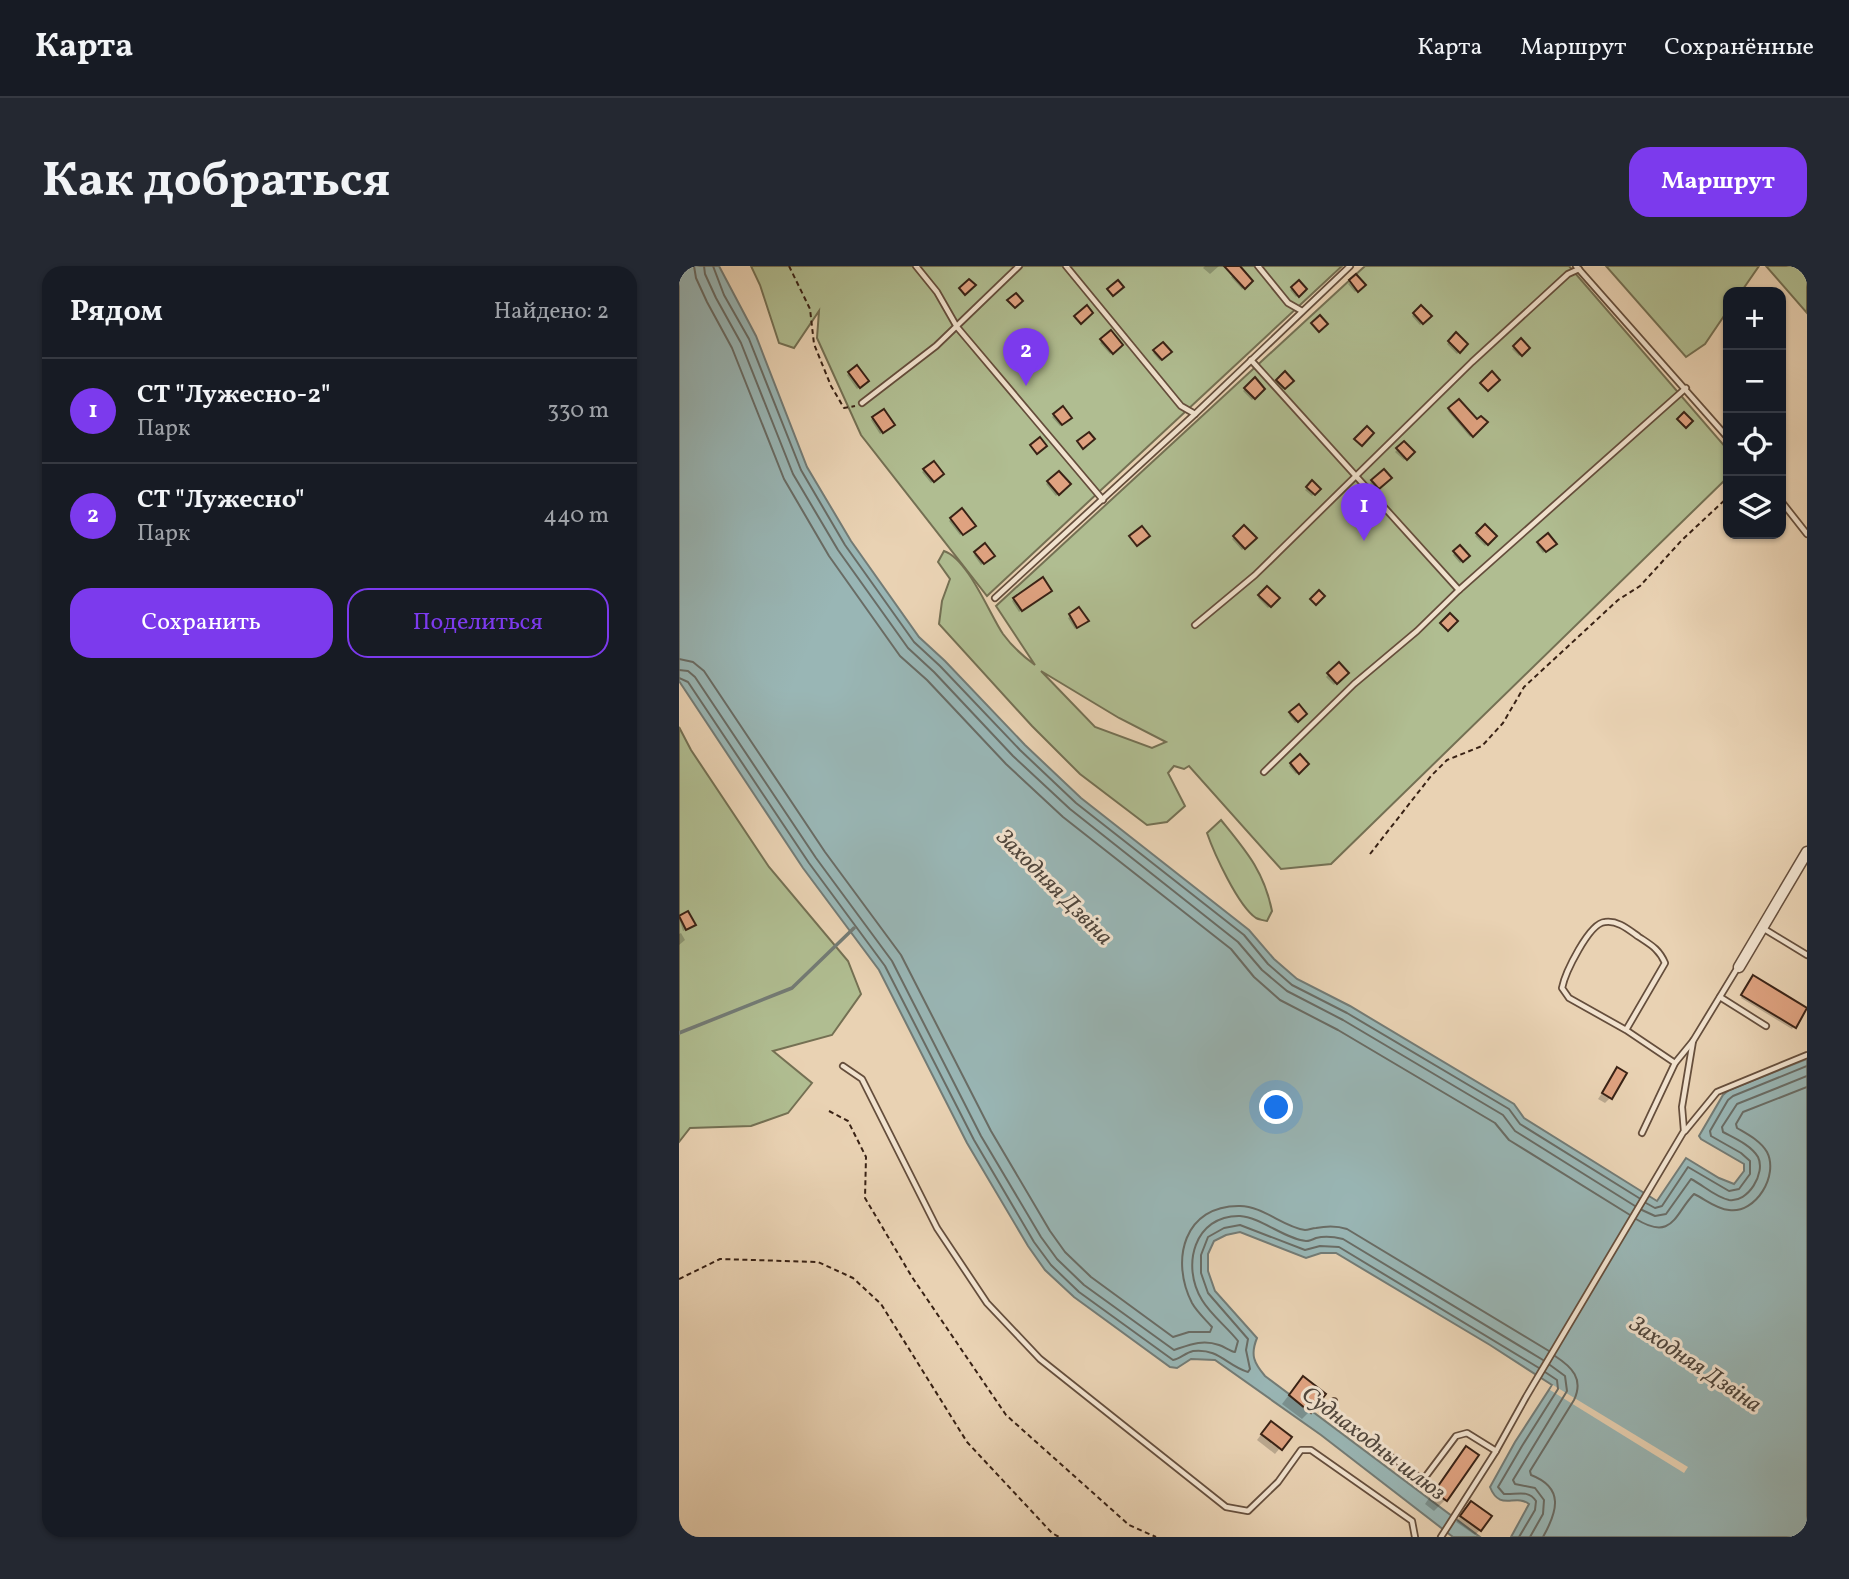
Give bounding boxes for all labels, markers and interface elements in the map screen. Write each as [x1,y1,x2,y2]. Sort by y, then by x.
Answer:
text: Карта [35,25,133,71]
text: Карта [1417,31,1482,65]
text: Маршрут [1520,31,1626,65]
text: Сохранённые [1664,31,1814,65]
button: Маршрут [1629,147,1807,217]
text: Как добраться [42,148,390,217]
map controls [1723,287,1786,539]
button: + [1723,287,1786,350]
text: Рядом [70,291,163,333]
text: Найдено: 2 [494,296,609,328]
pin: 2 [1003,328,1049,386]
button: − [1723,350,1786,413]
text: СТ "Лужесно-2" [137,377,331,413]
text: 1 [88,395,98,427]
text: 330 m [547,395,609,427]
text: Парк [137,413,190,445]
button: locate [1723,413,1786,476]
button: layers [1723,476,1786,539]
text: СТ "Лужесно" [137,482,305,518]
pin: 1 [1341,483,1387,541]
text: 2 [87,500,99,532]
text: 440 m [543,500,609,532]
text: Парк [137,518,190,550]
button: Сохранить [70,588,333,658]
button: Поделиться [347,588,609,658]
water label: Заходняя Дзвіна [988,822,1119,953]
your location [1259,1090,1293,1124]
water label: Заходняя Дзвіна [1622,1308,1767,1421]
water label: Суднаходны шлюз [1294,1379,1452,1509]

